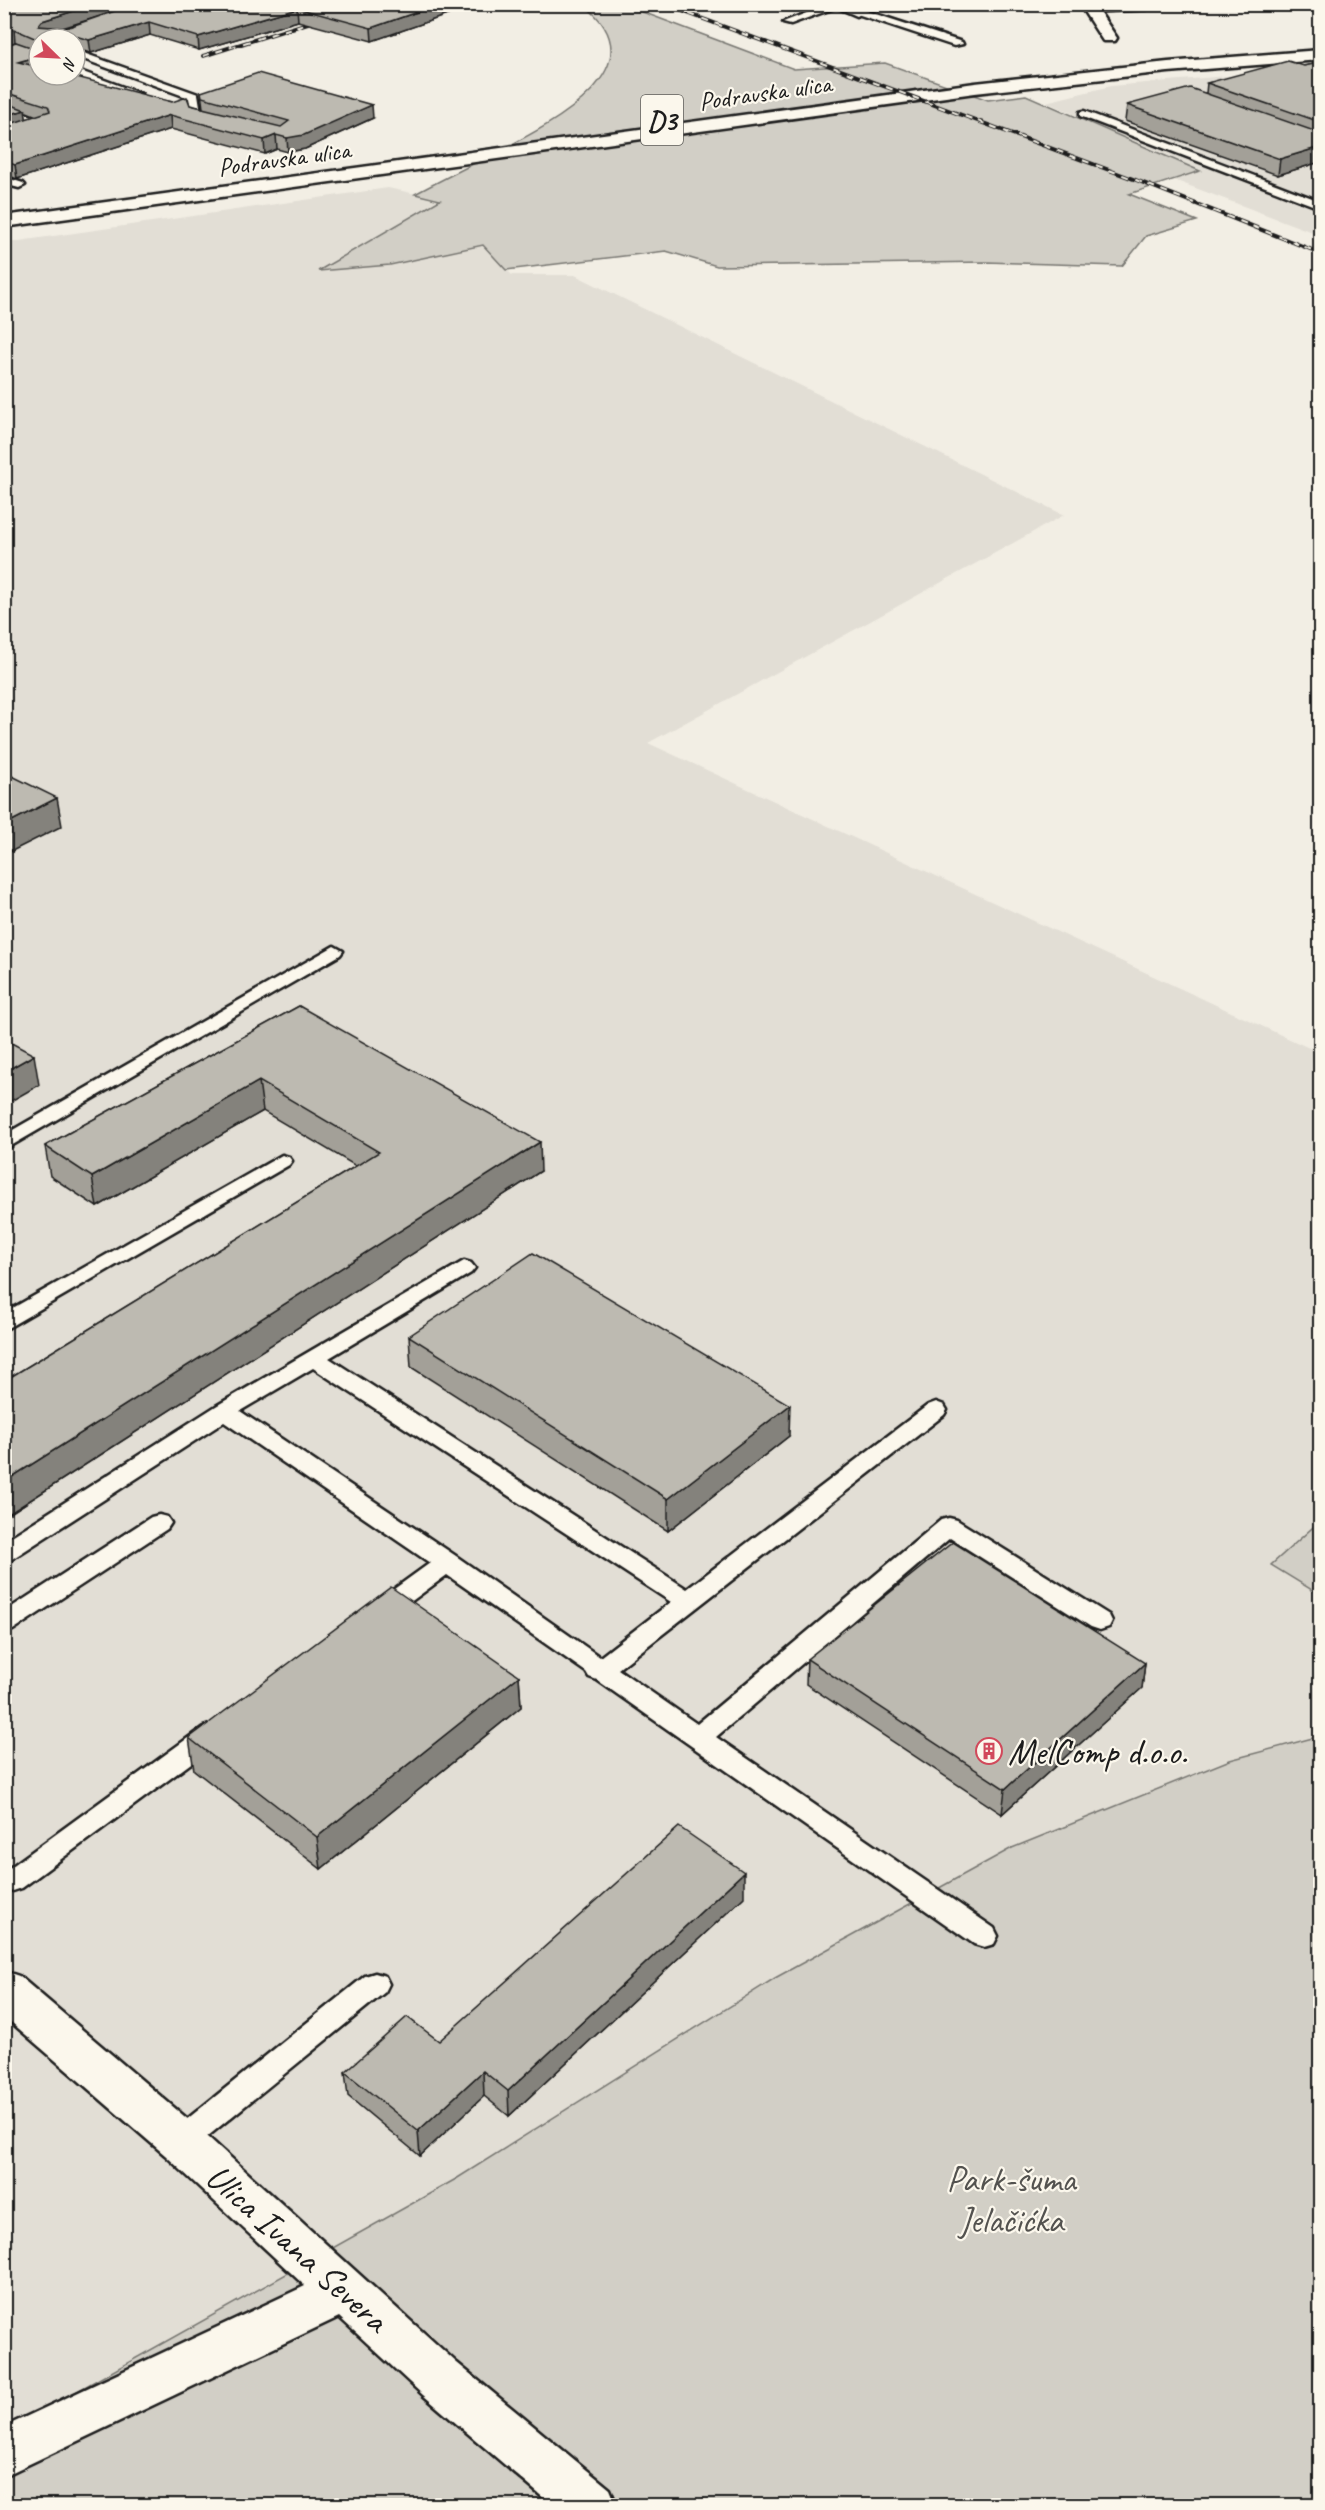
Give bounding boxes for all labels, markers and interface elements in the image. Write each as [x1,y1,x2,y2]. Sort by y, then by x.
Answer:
north arrow [27,27,87,87]
text: N [57,54,81,74]
street label: Podravska ulica [697,67,836,118]
road number: D3 [641,95,683,145]
street label: Podravska ulica [216,133,355,184]
place label: MelComp d.o.o. [1008,1729,1188,1775]
building icon: MelComp d.o.o. [974,1736,1004,1766]
street label: Ulica Ivana Severa [196,2154,400,2343]
park label: Park-šuma Jelačićka [946,2156,1078,2243]

